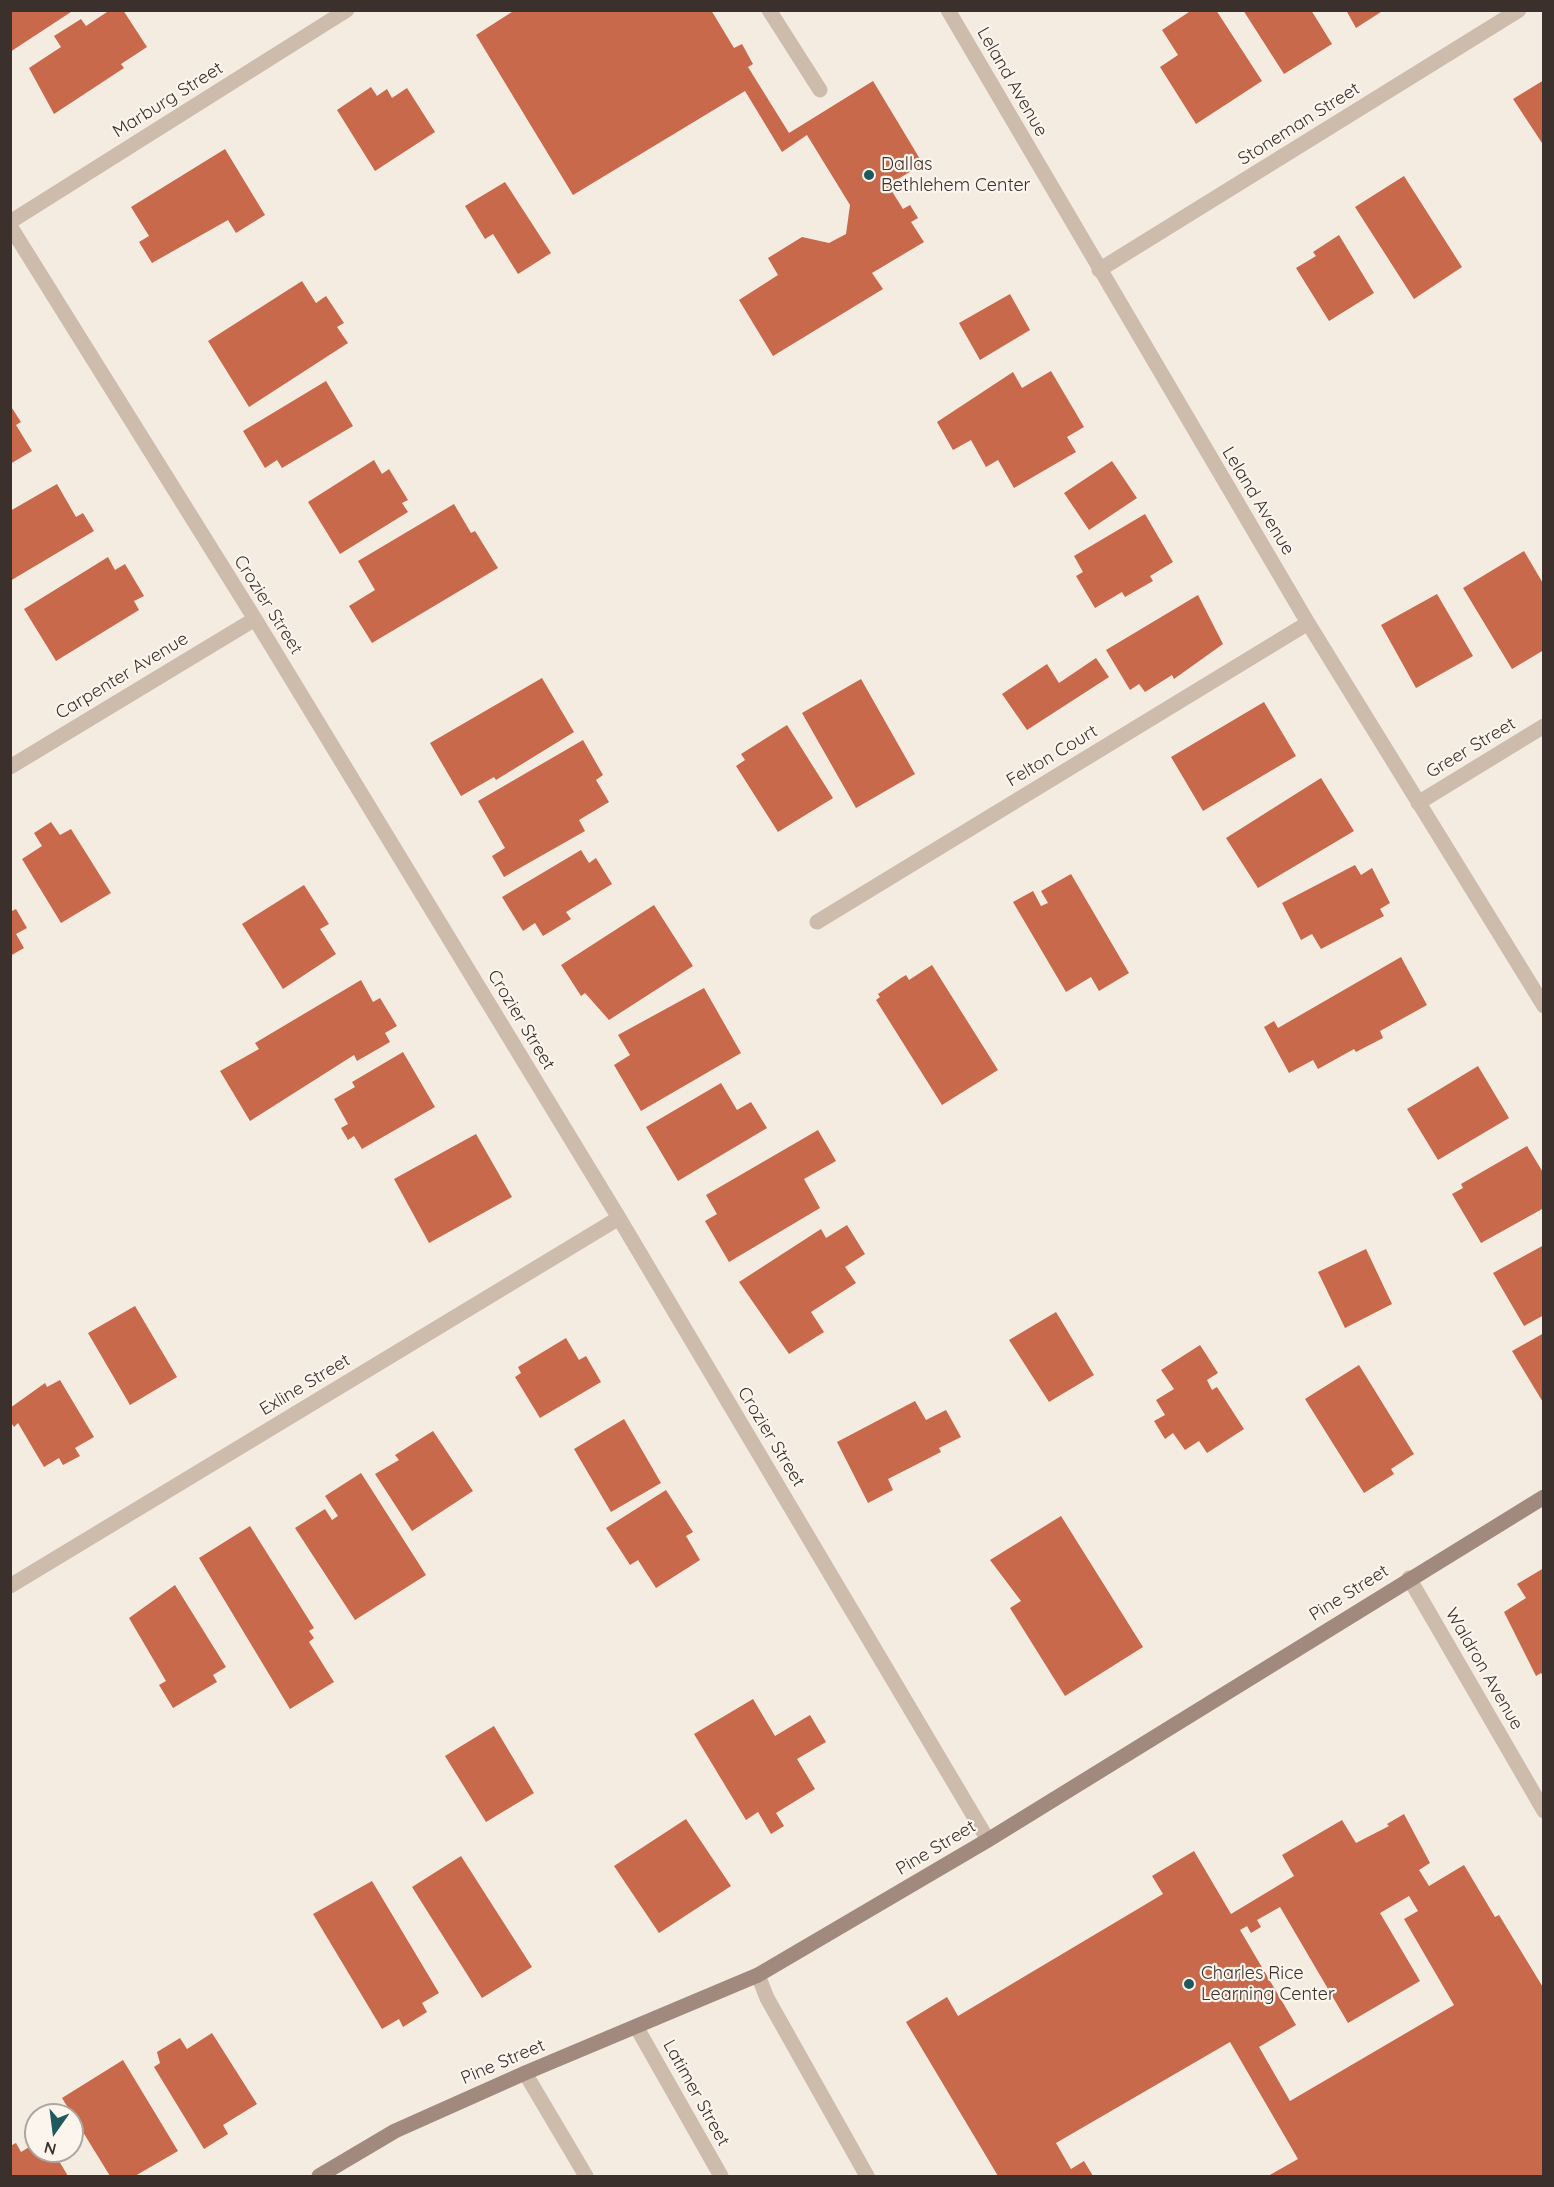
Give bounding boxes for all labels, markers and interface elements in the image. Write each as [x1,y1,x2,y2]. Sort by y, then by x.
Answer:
street label: Leland Avenue [972,24,1052,140]
street label: Marburg Street [109,57,227,143]
street label: Stoneman Street [1234,78,1364,170]
place label: Dallas Bethlehem Center [881,154,1030,196]
marker: Dallas Bethlehem Center [862,168,876,182]
street label: Leland Avenue [1217,443,1299,559]
street label: Crozier Street [229,552,307,658]
street label: Carpenter Avenue [52,628,192,724]
street label: Greer Street [1422,713,1520,783]
street label: Felton Court [1003,720,1101,792]
street label: Crozier Street [483,966,559,1074]
street label: Exline Street [256,1350,354,1420]
street label: Crozier Street [733,1383,809,1491]
street label: Pine Street [1305,1560,1393,1626]
street label: Waldron Avenue [1440,1604,1528,1734]
street label: Pine Street [892,1816,980,1880]
place label: Charles Rice Learning Center [1201,1963,1335,2006]
marker: Charles Rice Learning Center [1182,1977,1196,1991]
street label: Pine Street [458,2035,548,2089]
street label: Latimer Street [658,2036,734,2150]
north arrow [24,2103,84,2163]
text: N [42,2137,58,2160]

